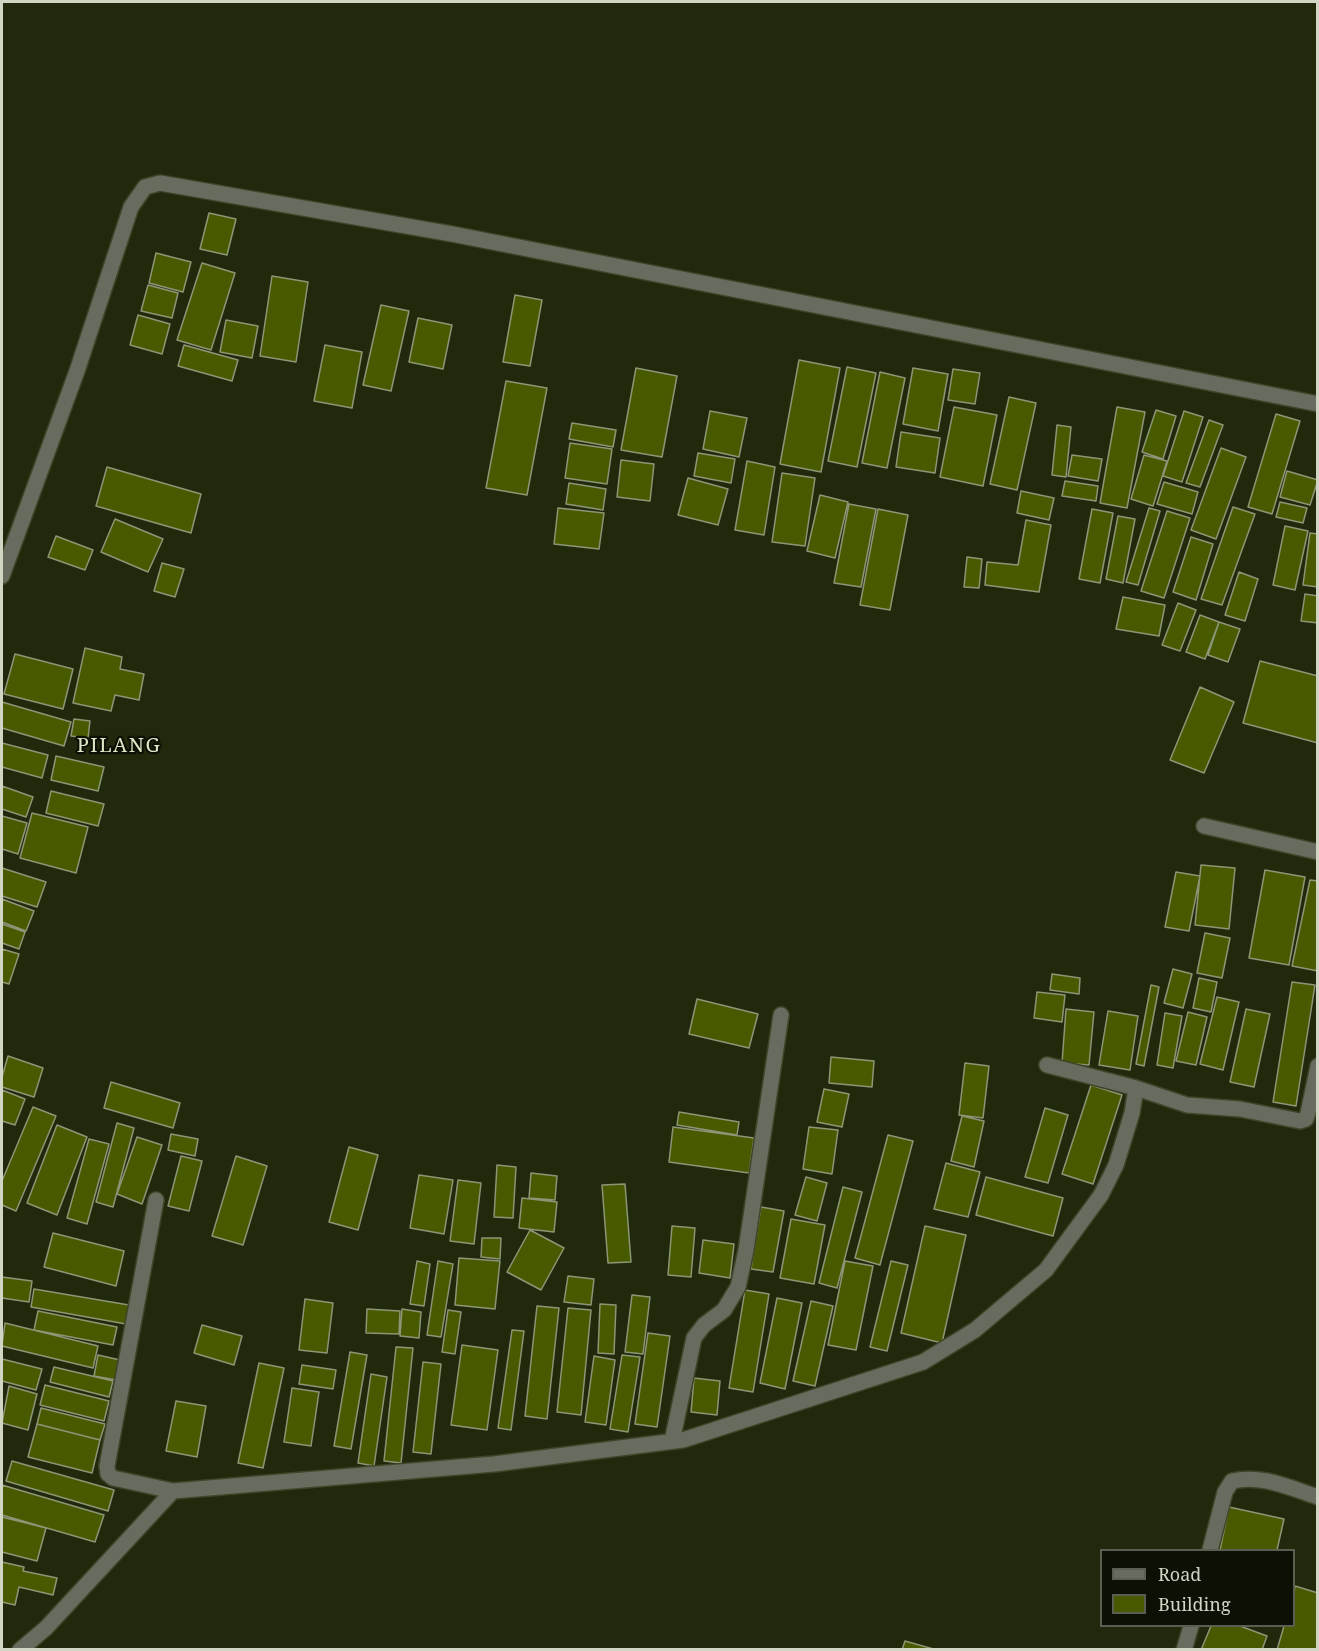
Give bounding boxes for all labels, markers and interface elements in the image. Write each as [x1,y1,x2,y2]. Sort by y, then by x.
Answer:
district label: PILANG [77,734,161,758]
legend [1100,1549,1295,1627]
text: Road [1158,1562,1201,1586]
text: Building [1158,1592,1231,1616]

